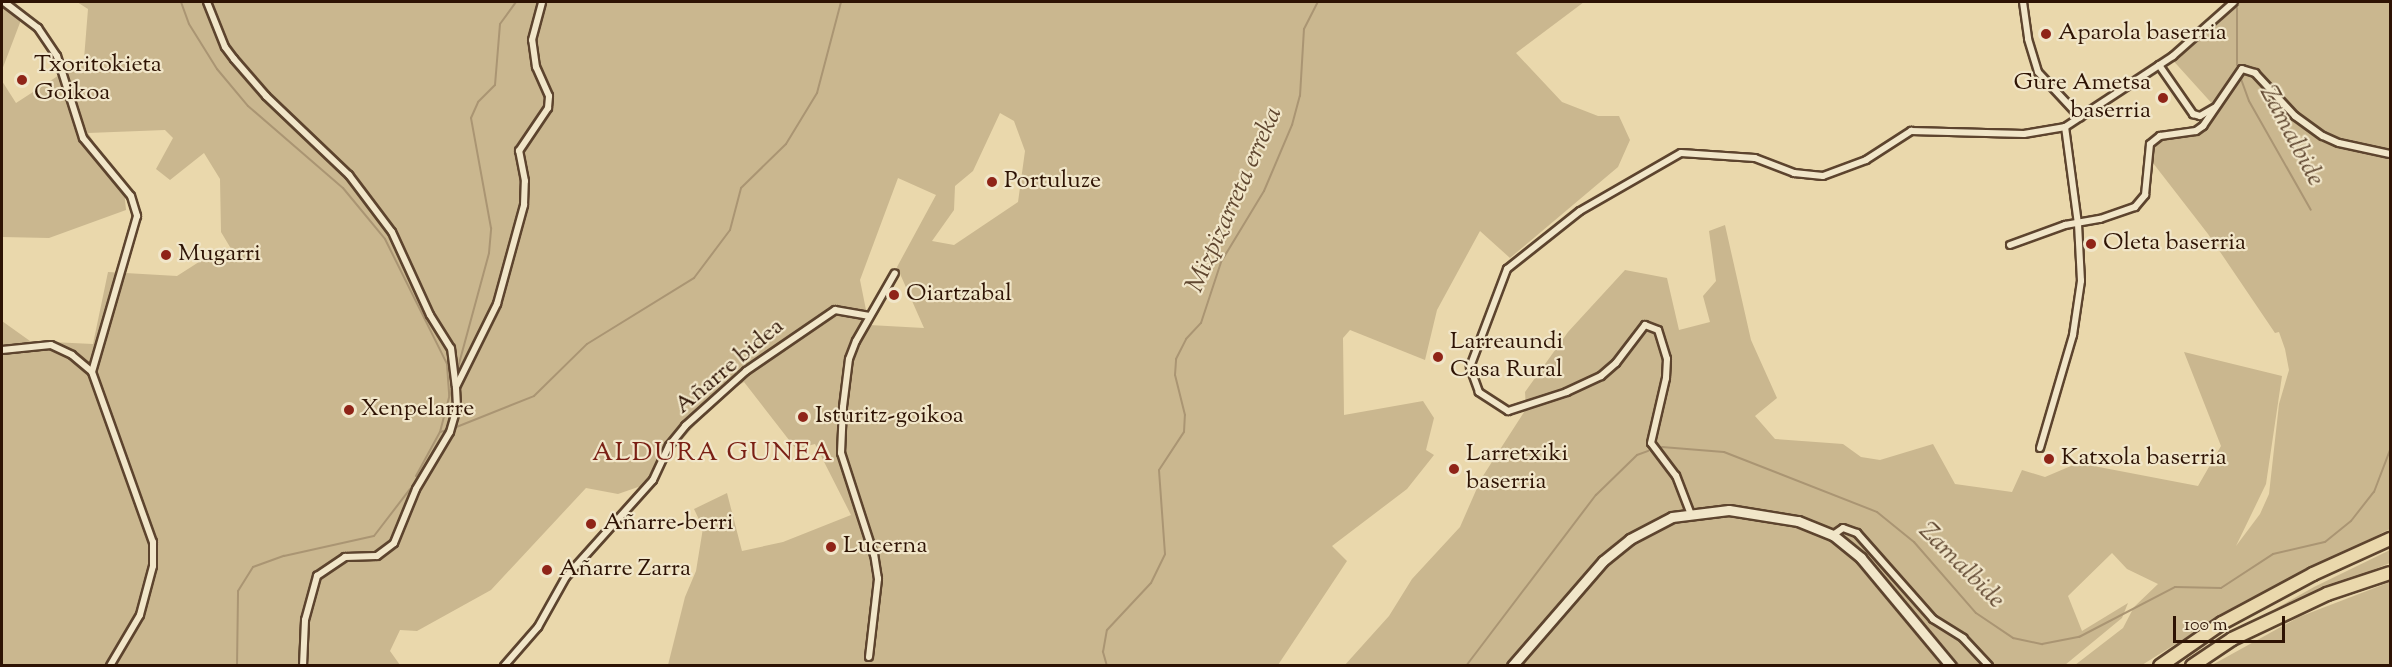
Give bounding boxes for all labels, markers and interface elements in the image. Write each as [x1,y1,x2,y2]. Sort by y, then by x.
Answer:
place label: Aparola baserria [2058,20,2227,48]
marker: Aparola baserria [2039,27,2053,41]
place label: Txoritokieta Goikoa [34,52,162,108]
place label: Gure Ametsa baserria [2013,70,2151,126]
marker: Txoritokieta Goikoa [15,73,29,87]
water label: Zamalbide [2252,80,2330,192]
marker: Gure Ametsa baserria [2156,91,2170,105]
water label: Mizpizarreta erreka [1180,102,1290,298]
place label: Portuluze [1004,168,1101,196]
marker: Portuluze [985,175,999,189]
place label: Oleta baserria [2103,230,2246,258]
marker: Oleta baserria [2084,237,2098,251]
place label: Mugarri [178,241,261,269]
marker: Mugarri [159,248,173,262]
place label: Oiartzabal [906,281,1012,309]
marker: Oiartzabal [887,288,901,302]
street label: Añarre bidea [669,313,791,421]
place label: Larreaundi Casa Rural [1450,329,1563,385]
marker: Larreaundi Casa Rural [1431,350,1445,364]
place label: Xenpelarre [361,396,474,424]
marker: Xenpelarre [342,403,356,417]
place label: Isturitz-goikoa [815,403,964,431]
marker: Isturitz-goikoa [796,410,810,424]
district label: ALDURA GUNEA [592,438,834,470]
place label: Larretxiki baserria [1466,441,1568,497]
place label: Katxola baserria [2061,445,2227,473]
marker: Katxola baserria [2042,452,2056,466]
marker: Larretxiki baserria [1447,462,1461,476]
place label: Añarre-berri [603,510,734,538]
water label: Zamalbide [1911,516,2011,616]
marker: Añarre-berri [584,517,598,531]
place label: Lucerna [843,533,928,561]
marker: Lucerna [824,540,838,554]
place label: Añarre Zarra [559,556,691,584]
marker: Añarre Zarra [540,563,554,577]
scale bar [2176,604,2288,642]
text: 100 m [2184,613,2228,639]

